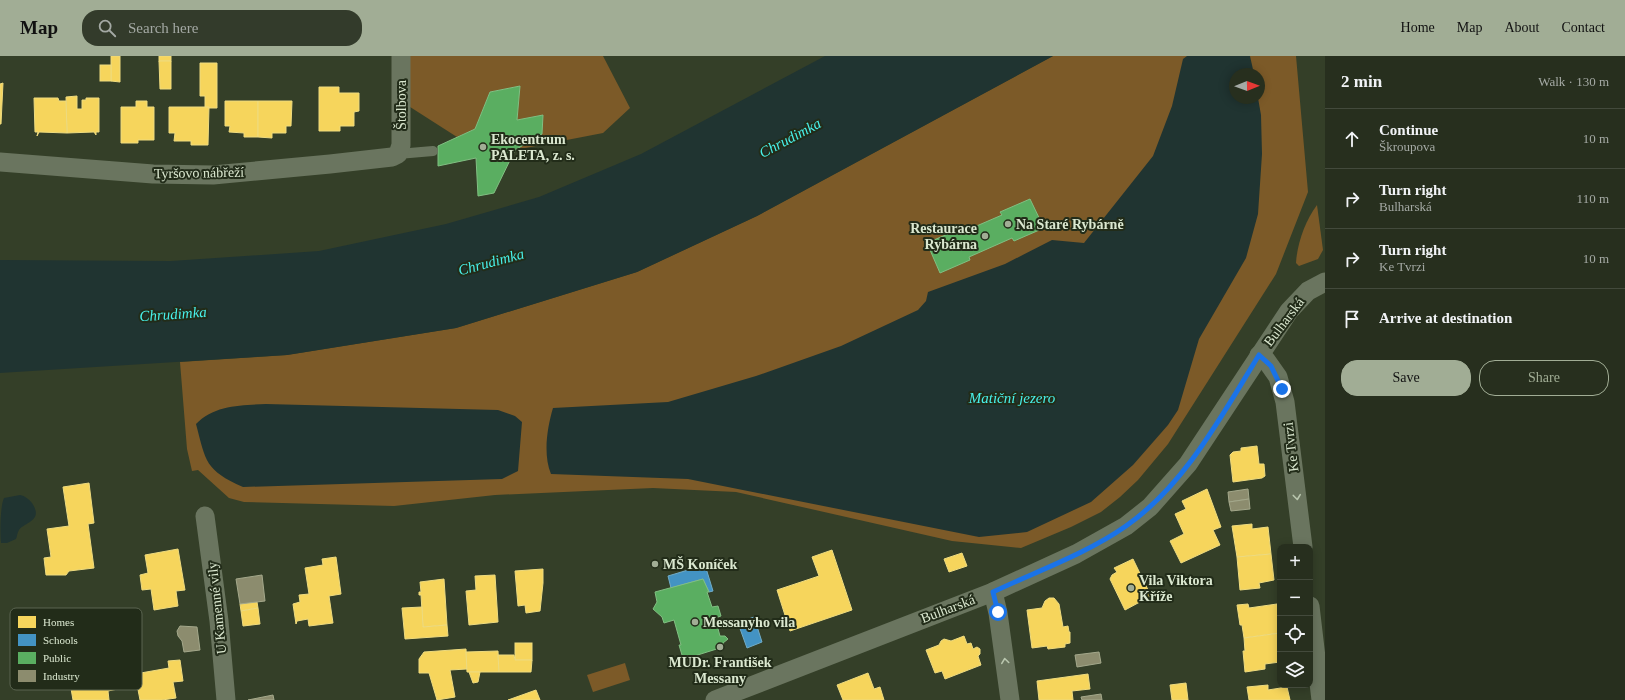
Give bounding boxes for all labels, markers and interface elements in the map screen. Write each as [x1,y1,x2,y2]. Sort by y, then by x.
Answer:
search box [82,10,362,46]
text: Map [20,17,58,38]
icon: search [96,17,118,39]
text: Search here [128,20,198,36]
text: Home [1401,20,1435,35]
text: Map [1457,20,1482,35]
text: About [1504,20,1539,35]
text: Contact [1561,20,1605,35]
north arrow [1229,68,1265,104]
text: 2 min [1341,72,1382,91]
text: Walk · 130 m [1538,74,1609,89]
street label: Štolbova [393,79,409,130]
water label: Chrudimka [756,115,824,161]
text: Continue [1379,122,1438,138]
icon: ahead [1341,128,1363,150]
text: 10 m [1583,131,1609,146]
place label: Ekocentrum PALETA, z. s. [491,132,575,163]
text: Škroupova [1379,139,1435,154]
marker: Ekocentrum PALETA, z. s. [478,142,488,152]
street label: Tyršovo nábřeží [154,165,244,181]
text: Turn right [1379,182,1446,198]
icon: right [1341,188,1363,210]
text: 110 m [1577,191,1609,206]
text: Bulharská [1379,199,1432,214]
place label: Na Staré Rybárně [1016,217,1124,232]
marker: Na Staré Rybárně [1003,219,1013,229]
place label: Restaurace Rybárna [910,221,977,252]
marker: Restaurace Rybárna [980,231,990,241]
text: Turn right [1379,242,1446,258]
water label: Chrudimka [456,246,526,278]
icon: right [1341,248,1363,270]
text: 10 m [1583,251,1609,266]
text: Ke Tvrzi [1379,259,1425,274]
street label: Bulharská [1261,294,1308,349]
water label: Chrudimka [139,304,207,324]
icon: arrive [1341,308,1363,330]
text: Arrive at destination [1379,310,1512,326]
button: Save [1341,360,1471,396]
button: Share [1479,360,1609,396]
route end [1273,380,1291,398]
water label: Matiční jezero [968,390,1056,406]
street label: Ke Tvrzi [1281,421,1301,473]
one-way arrow [1292,494,1301,500]
map controls [1277,544,1313,688]
button: + [1277,544,1313,580]
place label: MŠ Koníček [663,556,737,572]
marker: MŠ Koníček [650,559,660,569]
street label: U Kamenné vily [205,561,229,655]
place label: Vila Viktora Kříže [1139,573,1213,604]
button: − [1277,580,1313,616]
marker: Vila Viktora Kříže [1126,583,1136,593]
street label: Bulharská [919,592,978,626]
route start [989,603,1007,621]
legend [10,608,142,690]
place label: Messanyho vila [703,615,795,630]
text: Homes [43,616,74,628]
button: locate [1277,616,1313,652]
marker: Messanyho vila [690,617,700,627]
text: Schools [43,634,78,646]
marker: MUDr. František Messany [715,642,725,652]
text: Public [43,652,71,664]
button: layers [1277,652,1313,688]
place label: MUDr. František Messany [669,655,772,686]
one-way arrow [1001,658,1010,664]
text: Industry [43,670,80,682]

